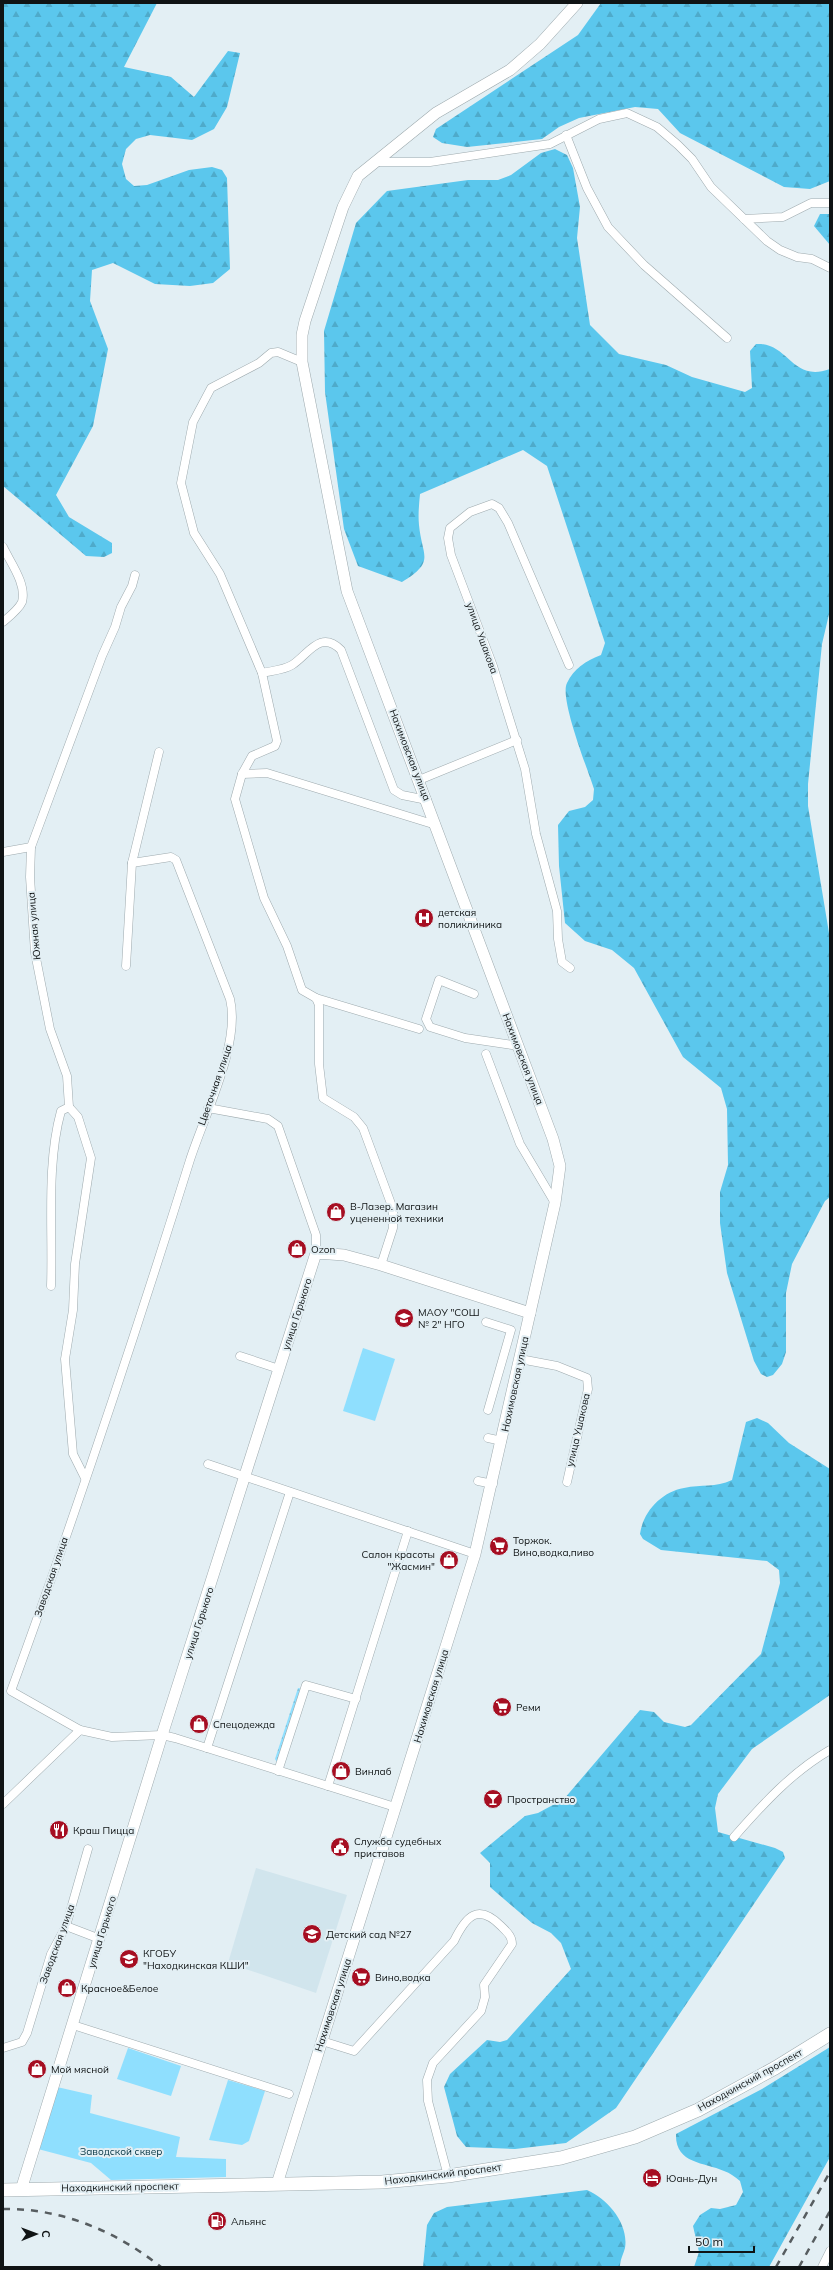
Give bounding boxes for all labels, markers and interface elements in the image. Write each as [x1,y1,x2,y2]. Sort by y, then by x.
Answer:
street label: улица Ушакова [463,601,501,675]
street label: Нахимовская улица [387,707,433,803]
street label: Южная улица [25,892,43,960]
place label: детская поликлиника [438,906,502,931]
hospital icon: детская поликлиника [413,907,435,929]
street label: Нахимовская улица [500,1011,546,1107]
street label: Цветочная улица [195,1043,235,1127]
place label: В-Лазер. Магазин уцененной техники [350,1200,444,1225]
shop icon: В-Лазер. Магазин уцененной техники [325,1201,347,1223]
shop icon: Ozon [286,1238,308,1260]
place label: Ozon [311,1243,336,1256]
street label: улица Горького [279,1276,315,1352]
place label: МАОУ "СОШ № 2" НГО [418,1306,480,1331]
school or university icon: МАОУ "СОШ № 2" НГО [393,1307,415,1329]
street label: Нахимовская улица [499,1335,531,1433]
street label: улица Ушакова [563,1392,593,1468]
place label: Торжок. Вино,водка,пиво [513,1534,594,1559]
street label: Заводская улица [31,1535,71,1619]
supermarket icon: Торжок. Вино,водка,пиво [488,1535,510,1557]
place label: Салон красоты "Жасмин" [361,1548,435,1573]
shop icon: Салон красоты "Жасмин" [438,1549,460,1571]
street label: улица Горького [181,1585,217,1661]
street label: Нахимовская улица [411,1648,451,1744]
supermarket icon: Реми [491,1696,513,1718]
place label: Реми [516,1701,541,1714]
shop icon: Спецодежда [188,1713,210,1735]
place label: Спецодежда [213,1718,275,1731]
shop icon: Винлаб [330,1760,352,1782]
place label: Винлаб [355,1765,392,1778]
bar icon: Пространство [482,1788,504,1810]
place label: Пространство [507,1793,576,1806]
restaurant icon: Краш Пицца [48,1819,70,1841]
place label: Краш Пицца [73,1824,134,1837]
place label: Служба судебных приставов [354,1835,442,1860]
public building icon: Служба судебных приставов [329,1836,351,1858]
street label: улица Горького [85,1894,119,1970]
street label: Заводская улица [37,1902,77,1986]
school or university icon: Детский сад №27 [301,1923,323,1945]
place label: Детский сад №27 [326,1928,412,1941]
place label: КГОБУ "Находкинская КШИ" [143,1947,249,1972]
school or university icon: КГОБУ "Находкинская КШИ" [118,1948,140,1970]
street label: Нахимовская улица [312,1957,354,2053]
supermarket icon: Вино,водка [350,1966,372,1988]
place label: Вино,водка [375,1971,431,1984]
shop icon: Красное&Белое [56,1977,78,1999]
place label: Красное&Белое [81,1982,159,1995]
street label: Находкинский проспект [695,2046,805,2114]
shop icon: Мой мясной [26,2058,48,2080]
place label: Мой мясной [51,2063,109,2076]
park label: Заводской сквер [80,2145,162,2158]
street label: Находкинский проспект [384,2160,503,2188]
hotel icon: Юань-Дун [641,2167,663,2189]
place label: Юань-Дун [666,2172,717,2185]
street label: Находкинский проспект [61,2179,179,2195]
fuel station icon: Альянс [206,2210,228,2232]
north arrow [16,2214,56,2254]
place label: Альянс [231,2215,266,2228]
scale bar [689,2228,754,2254]
text: С [39,2230,53,2238]
text: 50 m [695,2234,723,2249]

